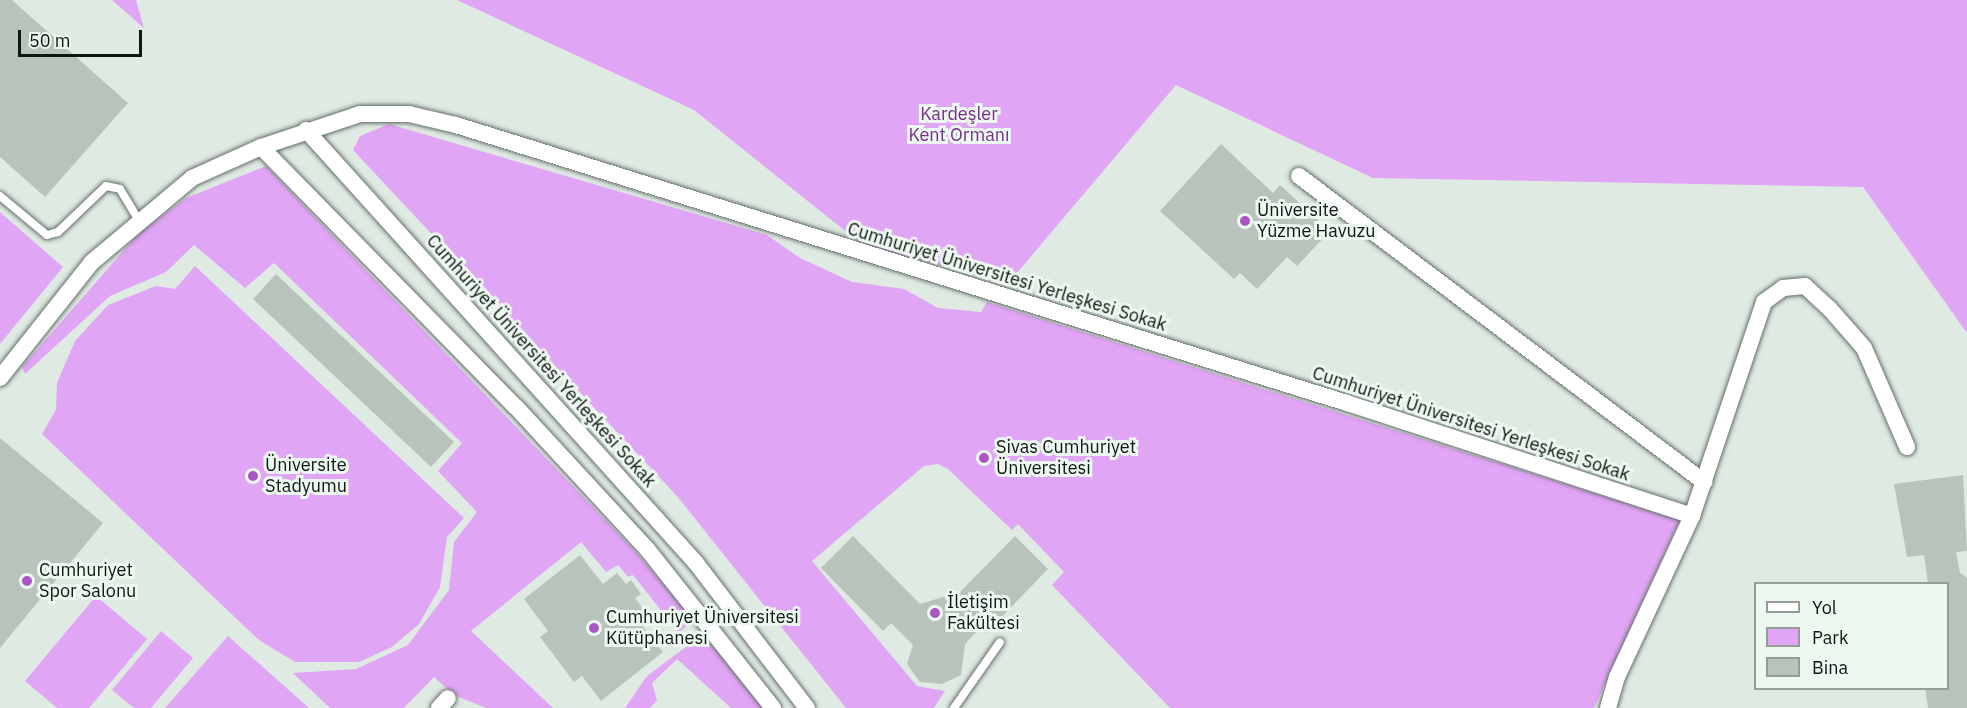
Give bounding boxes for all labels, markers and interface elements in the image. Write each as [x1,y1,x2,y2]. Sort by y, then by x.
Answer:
scale bar [21,18,146,56]
text: 50 m [29,29,71,52]
park label: Kardeşler Kent Ormanı [908,104,1010,146]
place label: Üniversite Yüzme Havuzu [1257,200,1375,242]
marker: Üniversite Yüzme Havuzu [1238,214,1252,228]
street label: Cumhuriyet Üniversitesi Yerleşkesi Sokak [845,218,1169,336]
street label: Cumhuriyet Üniversitesi Yerleşkesi Sokak [422,230,660,492]
street label: Cumhuriyet Üniversitesi Yerleşkesi Sokak [1310,362,1632,486]
place label: Sivas Cumhuriyet Üniversitesi [996,437,1136,480]
marker: Sivas Cumhuriyet Üniversitesi [977,451,991,465]
place label: Üniversite Stadyumu [265,455,347,498]
marker: Üniversite Stadyumu [246,469,260,483]
place label: Cumhuriyet Spor Salonu [39,560,136,602]
marker: Cumhuriyet Spor Salonu [20,574,34,588]
legend [1754,582,1949,690]
place label: İletişim Fakültesi [947,592,1020,634]
text: Yol [1812,596,1837,619]
marker: İletişim Fakültesi [928,606,942,620]
place label: Cumhuriyet Üniversitesi Kütüphanesi [606,607,799,650]
marker: Cumhuriyet Üniversitesi Kütüphanesi [587,621,601,635]
text: Park [1812,626,1848,649]
text: Bina [1812,656,1848,679]

